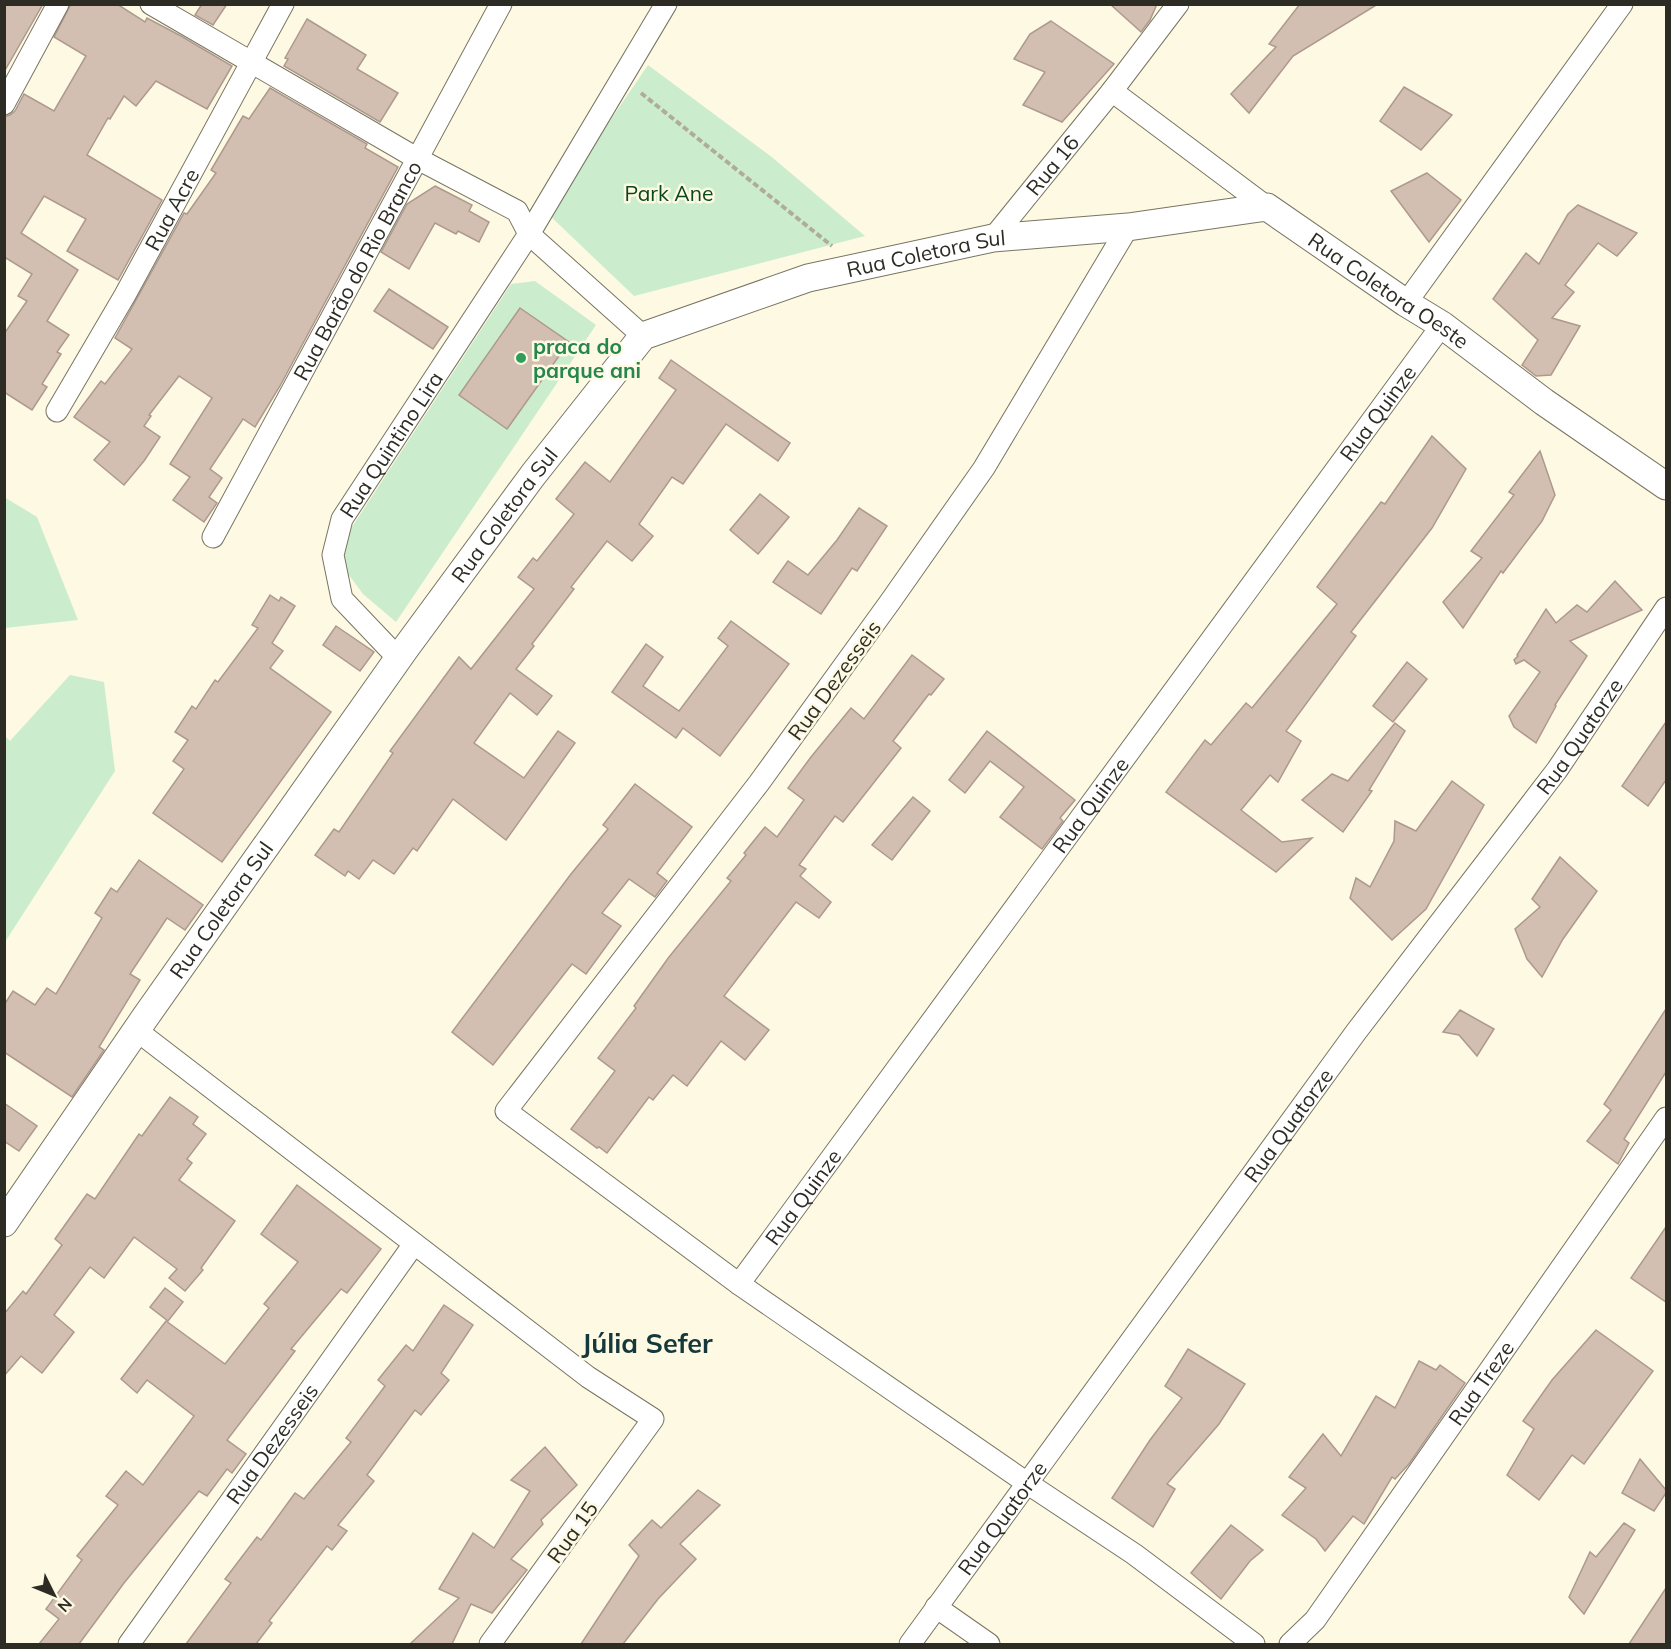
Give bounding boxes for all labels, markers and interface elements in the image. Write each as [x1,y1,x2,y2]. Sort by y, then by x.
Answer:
street label: Rua 16 [1020,130,1084,200]
street label: Rua Barão do Rio Branco [287,156,427,385]
street label: Rua Acre [139,164,204,255]
park label: Park Ane [625,180,713,206]
street label: Rua Coletora Sul [844,224,1006,282]
street label: Rua Coletora Oeste [1303,227,1474,354]
place label: praca do parque ani [533,333,641,383]
marker: praca do parque ani [514,351,528,365]
street label: Rua Quinze [1334,360,1421,466]
street label: Rua Quintino Lira [334,367,448,522]
street label: Rua Coletora Sul [445,442,563,588]
street label: Rua Dezesseis [782,615,886,745]
street label: Rua Quatorze [1530,673,1628,799]
street label: Rua Quinze [1046,752,1134,858]
street label: Rua Coletora Sul [164,836,278,983]
street label: Rua Quatorze [1238,1063,1338,1187]
street label: Rua Quinze [759,1144,847,1250]
district label: Júlia Sefer [581,1326,713,1360]
street label: Rua Treze [1442,1336,1519,1430]
street label: Rua Dezesseis [220,1378,323,1509]
street label: Rua Quatorze [952,1456,1052,1580]
street label: Rua 15 [541,1496,603,1568]
north arrow [24,1565,84,1625]
text: N [54,1594,76,1616]

